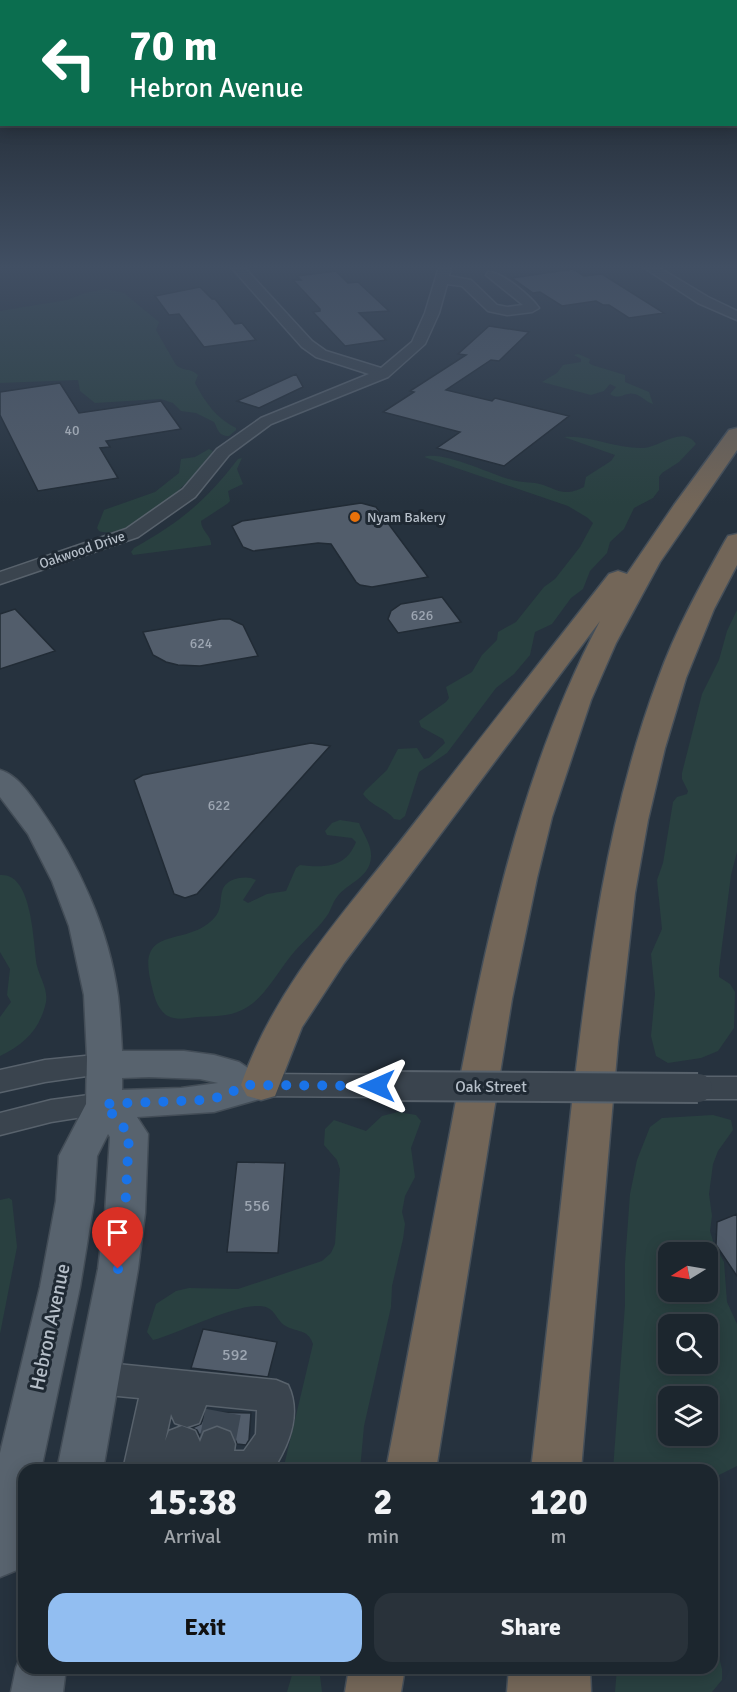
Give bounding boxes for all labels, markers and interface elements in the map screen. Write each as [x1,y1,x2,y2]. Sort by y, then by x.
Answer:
text: 70 m [129,21,218,72]
icon: left [30,24,108,102]
text: Hebron Avenue [129,72,304,105]
house number: 40 [64,422,80,439]
place label: Nyam Bakery [367,509,446,526]
marker: Nyam Bakery [348,510,362,524]
street label: Oakwood Drive [37,527,127,573]
house number: 626 [411,607,433,624]
house number: 624 [190,635,213,652]
house number: 622 [208,797,230,814]
position arrow [345,1054,409,1118]
street label: Oak Street [455,1077,527,1097]
house number: 556 [244,1196,270,1216]
pin [92,1207,143,1269]
icon: arrive [101,1216,134,1249]
north arrow [658,1242,718,1302]
map controls [658,1242,718,1446]
street label: Hebron Avenue [24,1261,76,1393]
button: search [658,1314,718,1374]
house number: 592 [222,1345,248,1365]
button: layers [658,1386,718,1446]
text: 15:38 [148,1480,237,1525]
text: 2 [373,1480,393,1525]
text: 120 [529,1480,588,1525]
text: Arrival [164,1524,221,1549]
text: min [367,1524,399,1549]
text: m [551,1524,567,1549]
button: Exit [48,1593,362,1662]
button: Share [374,1593,688,1662]

